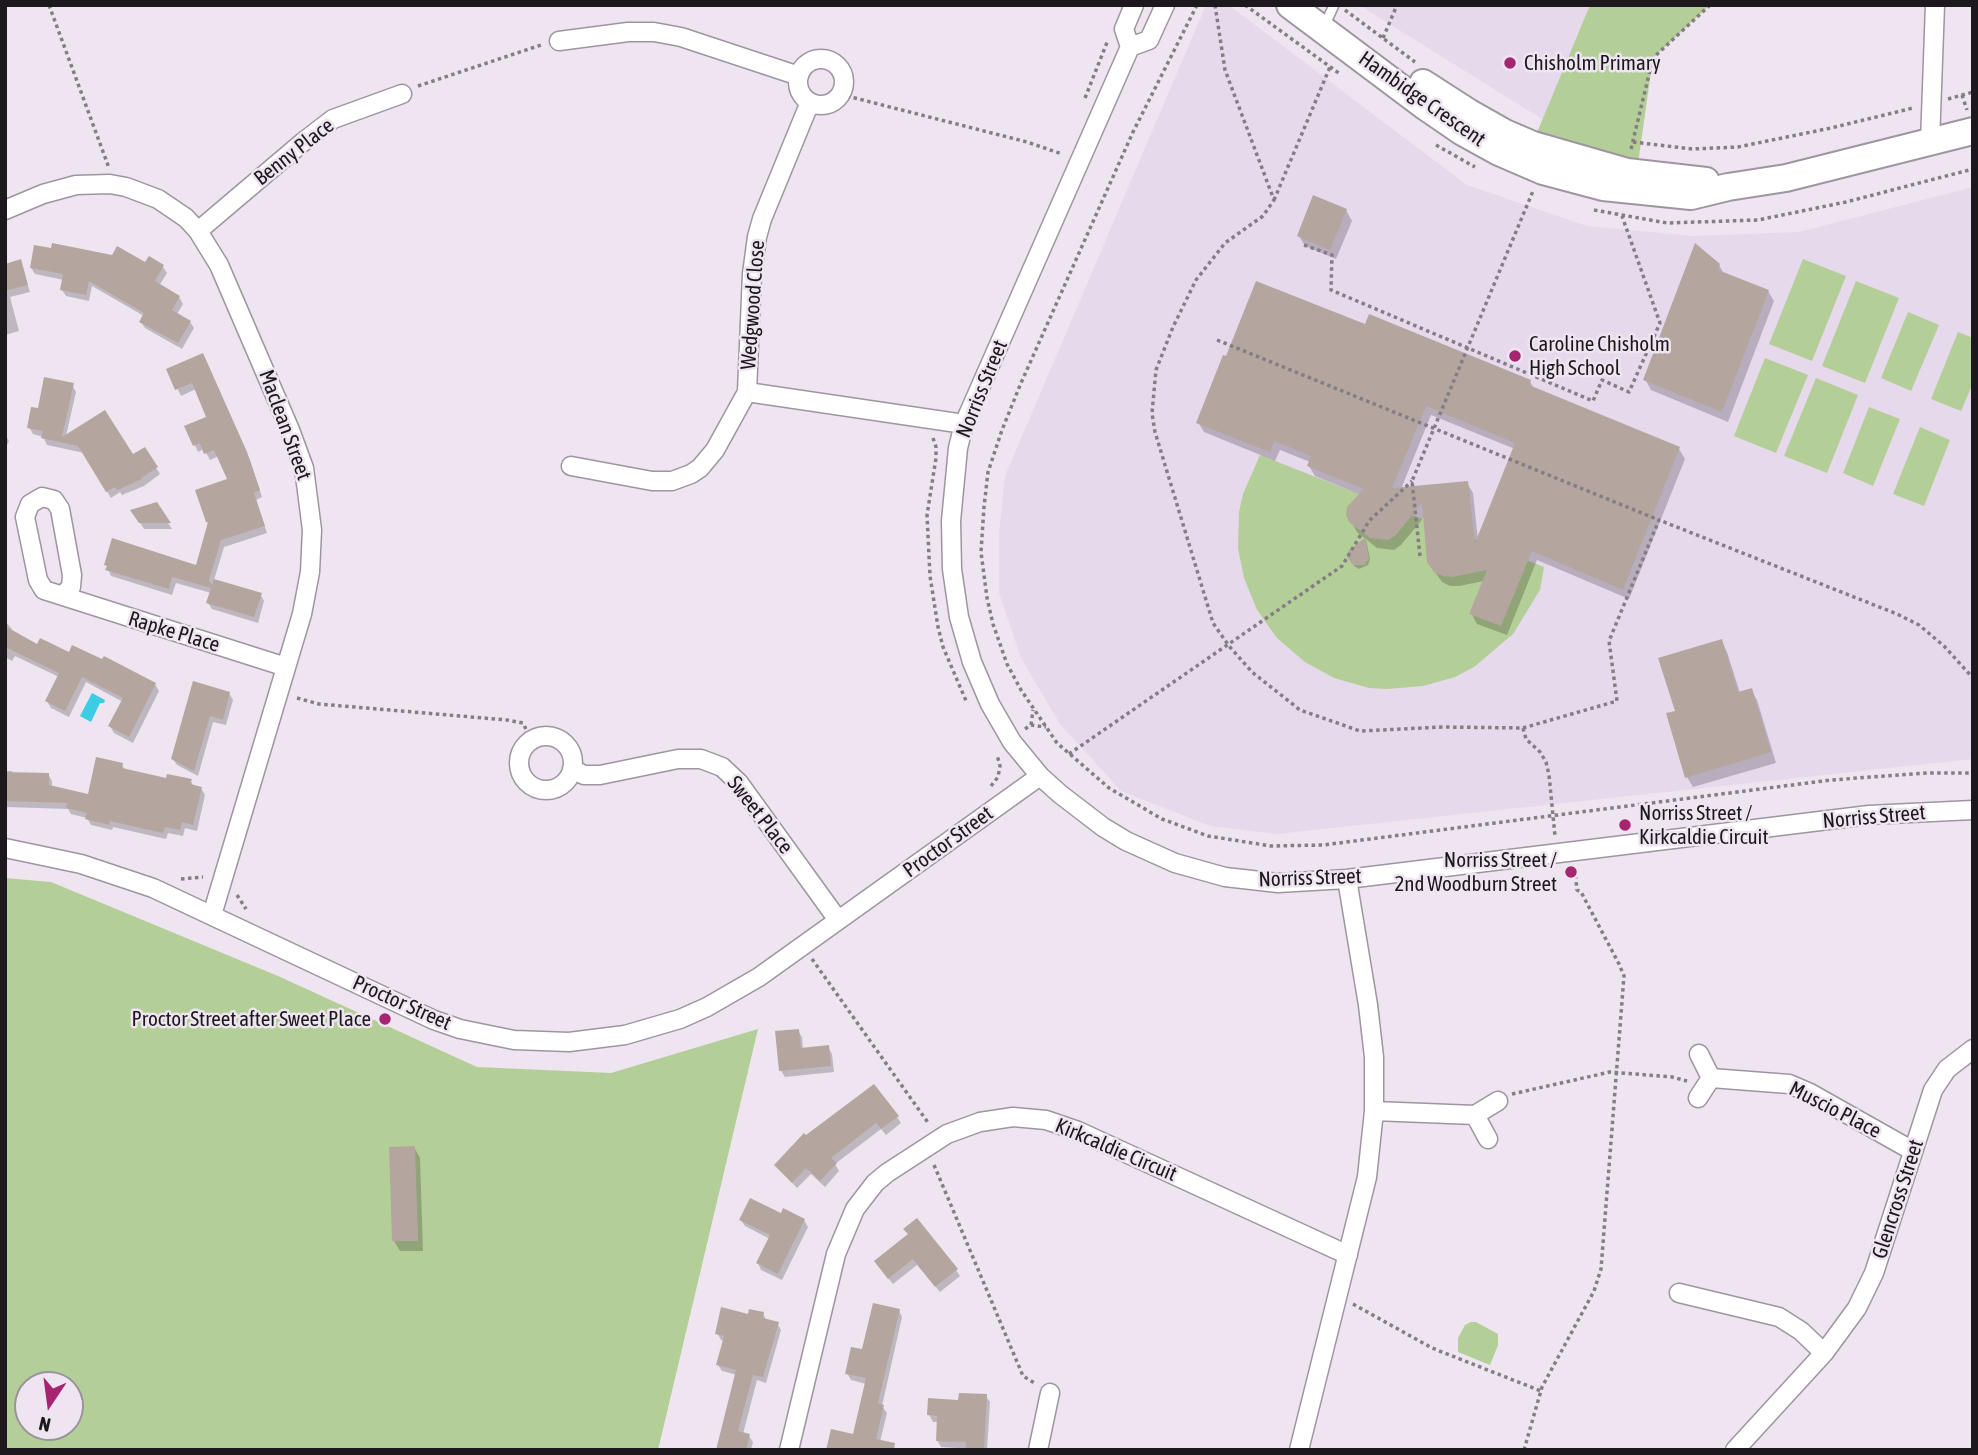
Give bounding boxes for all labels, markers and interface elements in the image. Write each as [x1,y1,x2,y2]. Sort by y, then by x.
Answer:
street label: Hambidge Crescent [1354,46,1490,152]
place label: Chisholm Primary [1524,50,1661,76]
marker: Chisholm Primary [1502,55,1518,71]
street label: Benny Place [249,113,339,191]
street label: Wedgwood Close [736,240,770,370]
place label: Caroline Chisholm High School [1529,331,1670,381]
street label: Norriss Street [951,336,1013,442]
marker: Caroline Chisholm High School [1507,348,1523,364]
street label: Maclean Street [253,366,317,484]
street label: Rapke Place [125,606,223,658]
street label: Sweet Place [722,771,798,859]
place label: Norriss Street / Kirkcaldie Circuit [1639,800,1768,850]
street label: Norriss Street [1821,800,1927,834]
street label: Proctor Street [898,801,998,883]
marker: Norriss Street / Kirkcaldie Circuit [1617,817,1633,833]
place label: Norriss Street / 2nd Woodburn Street [1394,847,1557,897]
street label: Norriss Street [1258,864,1362,892]
marker: Norriss Street / 2nd Woodburn Street [1563,864,1579,880]
street label: Proctor Street [349,970,455,1036]
place label: Proctor Street after Sweet Place [131,1006,371,1032]
marker: Proctor Street after Sweet Place [377,1011,393,1027]
street label: Muscio Place [1785,1076,1885,1144]
street label: Kirkcaldie Circuit [1051,1113,1181,1187]
street label: Glencross Street [1867,1136,1929,1262]
north arrow [14,1371,84,1441]
text: N [37,1413,53,1436]

